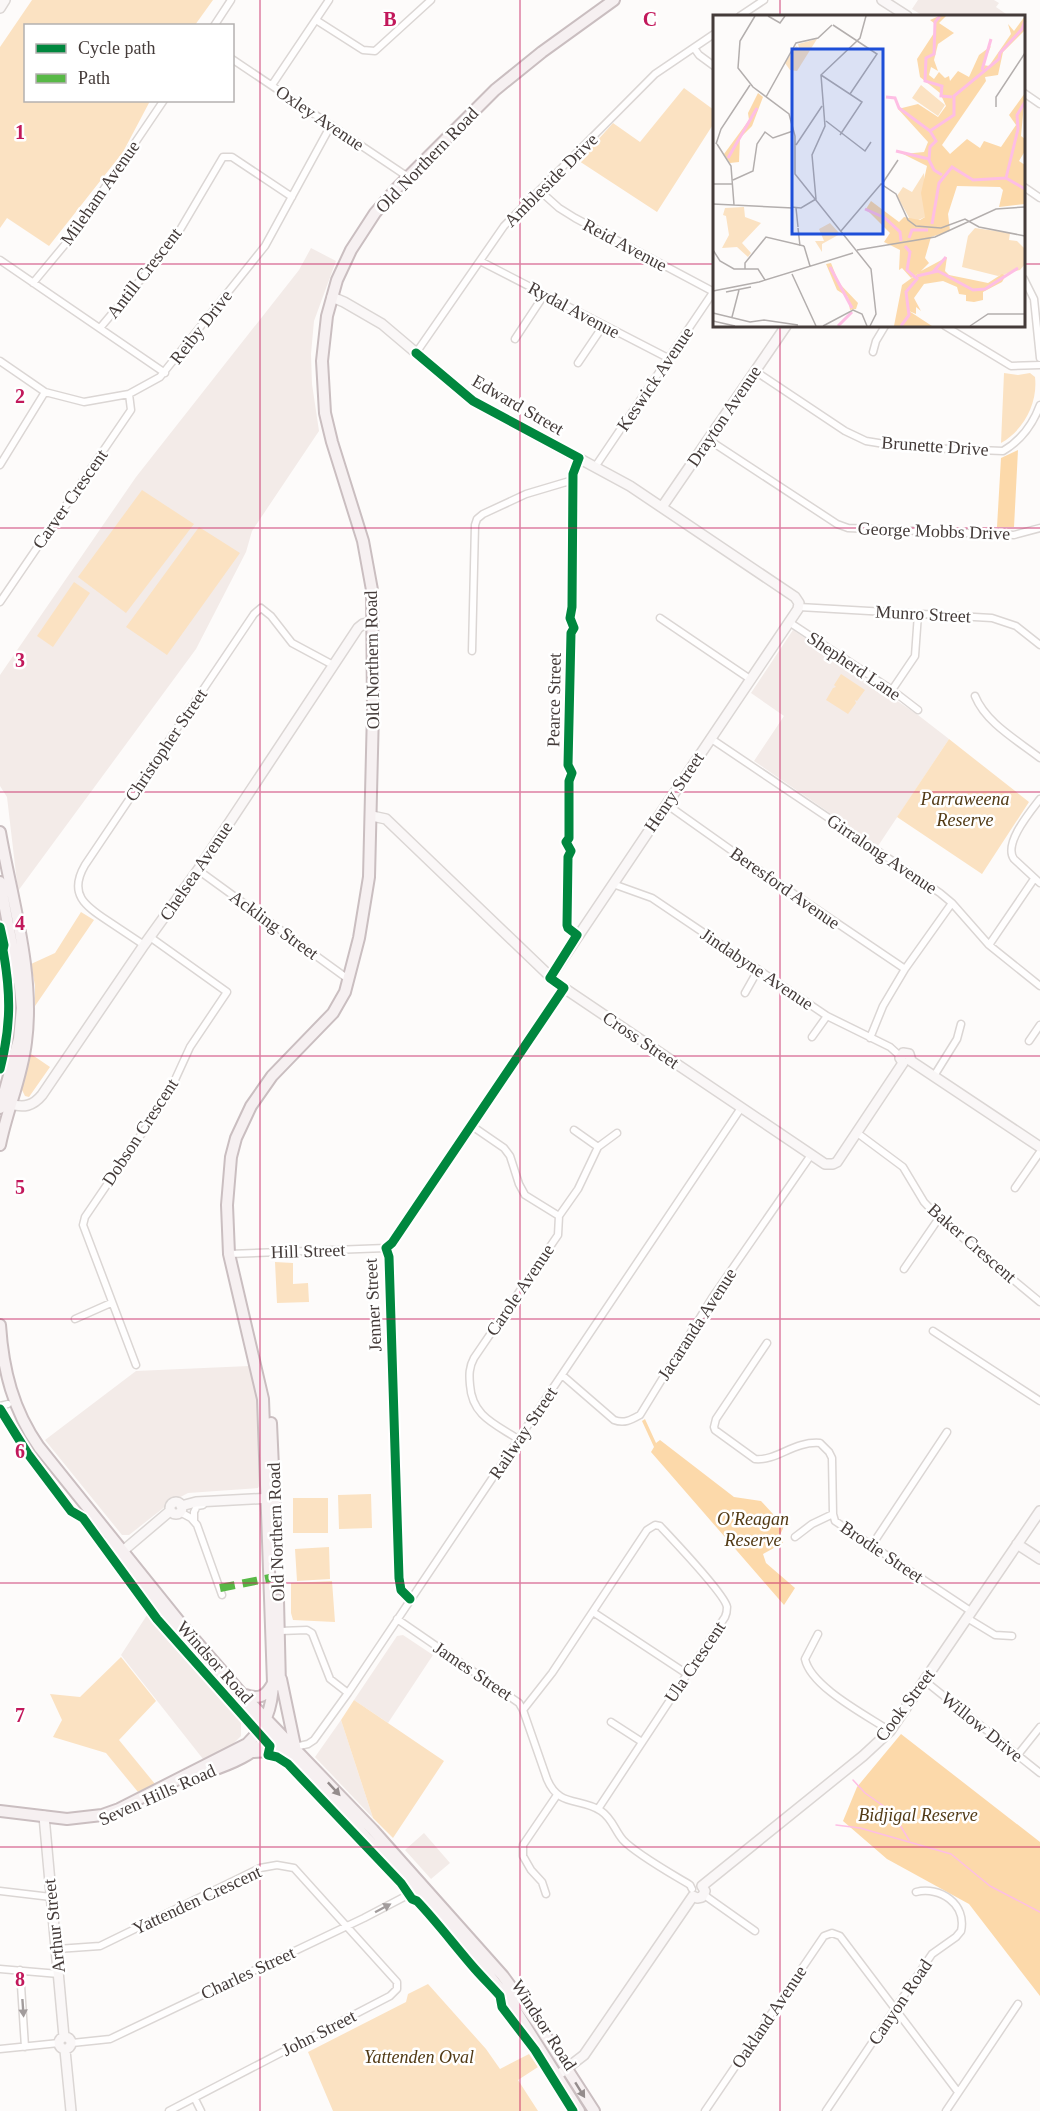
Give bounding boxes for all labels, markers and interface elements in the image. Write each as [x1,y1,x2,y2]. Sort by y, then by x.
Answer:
text: B [383,8,397,30]
text: C [643,8,657,30]
inset map [713,15,1025,327]
legend [24,24,234,102]
text: Cycle path [78,38,155,58]
text: Path [78,68,110,88]
street label: Oxley Avenue [272,81,368,155]
street label: Old Northern Road [372,103,482,217]
text: 1 [15,121,25,143]
street label: Ambleside Drive [500,129,602,231]
street label: Mileham Avenue [56,137,144,249]
street label: Reid Avenue [580,215,670,275]
street label: Antill Crescent [102,224,186,322]
street label: Rydal Avenue [525,278,623,342]
street label: Reiby Drive [166,286,236,368]
street label: Keswick Avenue [613,323,697,435]
street label: Drayton Avenue [683,362,765,470]
street label: Edward Street [469,371,567,439]
text: 2 [15,385,25,407]
street label: Brunette Drive [881,432,989,460]
street label: Carver Crescent [28,446,112,552]
street label: George Mobbs Drive [857,518,1011,544]
street label: Old Northern Road [361,590,383,730]
street label: Munro Street [875,602,971,626]
street label: Shepherd Lane [803,627,905,705]
text: 3 [15,649,25,671]
street label: Pearce Street [543,653,565,747]
street label: Christopher Street [121,685,211,805]
street label: Henry Street [640,748,708,836]
park label: Parraweena Reserve [920,789,1010,830]
street label: Girralong Avenue [823,810,941,898]
street label: Chelsea Avenue [156,818,236,924]
street label: Beresford Avenue [726,843,844,933]
street label: Ackling Street [226,886,322,964]
text: 4 [15,912,25,934]
street label: Jindabyne Avenue [697,924,817,1014]
street label: Cross Street [599,1007,683,1073]
street label: Dobson Crescent [98,1075,182,1189]
text: 5 [15,1176,25,1198]
street label: Baker Crescent [924,1199,1020,1287]
street label: Hill Street [270,1240,346,1262]
street label: Carole Avenue [482,1240,558,1340]
street label: Jenner Street [361,1258,385,1352]
street label: Jacaranda Avenue [653,1264,741,1384]
street label: Railway Street [485,1383,561,1483]
text: 6 [15,1440,25,1462]
street label: Old Northern Road [264,1462,288,1602]
park label: O'Reagan Reserve [717,1509,789,1550]
street label: Brodie Street [837,1517,927,1587]
street label: Windsor Road [173,1617,257,1707]
street label: Ula Crescent [661,1618,729,1706]
street label: James Street [430,1637,516,1705]
street label: Cook Street [871,1665,939,1745]
street label: Willow Drive [937,1688,1027,1766]
text: 7 [15,1704,25,1726]
street label: Seven Hills Road [95,1760,219,1830]
one-way arrow [327,1781,341,1796]
park label: Bidjigal Reserve [858,1805,978,1825]
street label: Yattenden Crescent [129,1861,265,1939]
street label: Arthur Street [39,1878,69,1974]
one-way arrow [375,1903,392,1913]
street label: Charles Street [198,1942,298,2004]
street label: Canyon Road [864,1956,936,2048]
street label: Oakland Avenue [727,1962,811,2072]
text: 8 [15,1968,25,1990]
street label: Windsor Road [507,1976,581,2074]
one-way arrow [18,1999,27,2018]
street label: John Street [279,2006,359,2060]
park label: Yattenden Oval [364,2047,474,2067]
one-way arrow [575,2082,586,2098]

